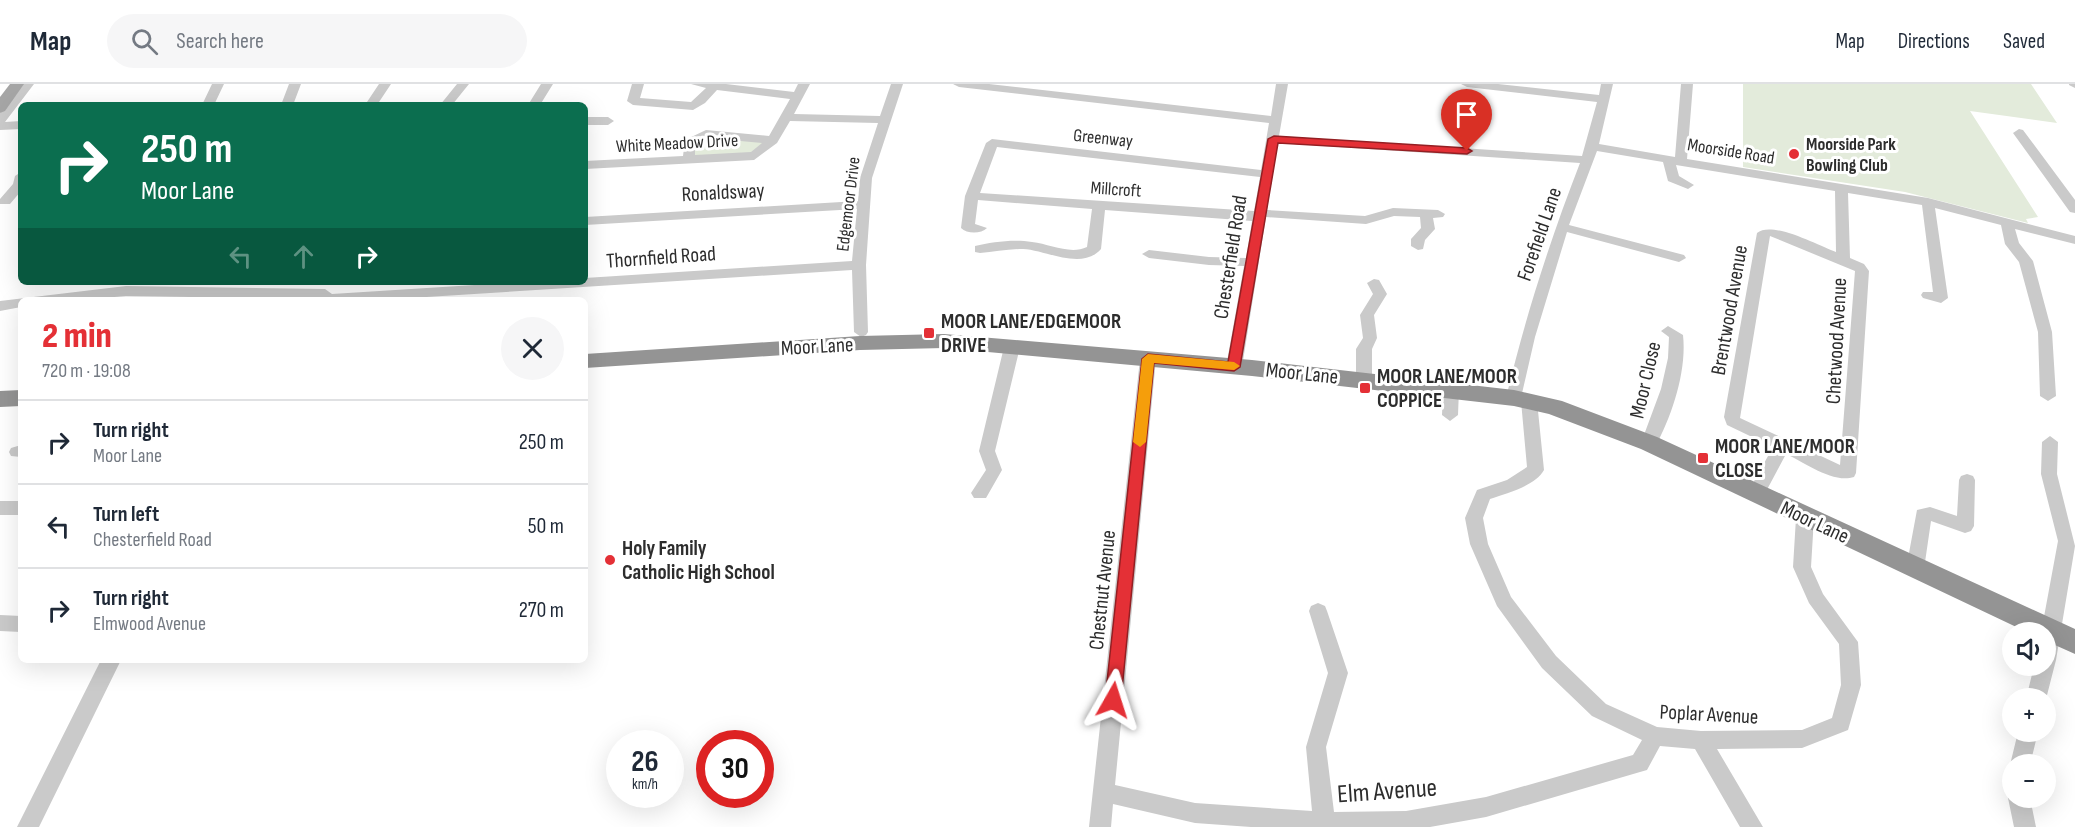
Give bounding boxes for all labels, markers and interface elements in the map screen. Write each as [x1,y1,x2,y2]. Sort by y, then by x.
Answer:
search box [107,14,527,68]
text: Map [30,25,71,58]
icon: search [128,25,161,58]
text: Search here [176,28,264,55]
text: Map [1835,29,1865,54]
text: Directions [1898,29,1970,54]
text: Saved [2003,29,2045,54]
pin [1441,89,1492,151]
icon: arrive [1450,98,1483,131]
text: 250 m [141,124,232,175]
street label: Greenway [1072,125,1134,152]
icon: right [42,126,120,204]
street label: White Meadow Drive [615,130,739,157]
street label: Moorside Road [1686,134,1776,169]
place label: Moorside Park Bowling Club [1806,134,1896,176]
marker: Moorside Park Bowling Club [1787,147,1801,161]
street label: Edgemoor Drive [832,156,865,253]
text: Moor Lane [141,175,234,207]
street label: Millcroft [1090,177,1143,202]
street label: Ronaldsway [681,178,765,207]
street label: Forefield Lane [1512,184,1567,284]
street label: Chesterfield Road [1208,194,1253,321]
icon: left [224,240,257,273]
icon: ahead [287,240,320,273]
icon: right [350,240,383,273]
street label: Thornfield Road [605,241,717,274]
street label: Brentwood Avenue [1706,243,1753,377]
street label: Chetwood Avenue [1821,277,1852,405]
place label: MOOR LANE/EDGEMOOR DRIVE [941,309,1121,358]
text: 2 min [42,315,112,358]
button: close [501,317,564,380]
marker: MOOR LANE/EDGEMOOR DRIVE [922,326,936,340]
street label: Moor Lane [780,332,854,361]
street label: Moor Close [1625,339,1666,421]
street label: Moor Lane [1265,357,1339,390]
text: 720 m · 19:08 [42,359,131,383]
place label: MOOR LANE/MOOR COPPICE [1377,364,1517,413]
marker: MOOR LANE/MOOR COPPICE [1358,381,1372,395]
text: Turn right [93,417,169,444]
icon: right [42,426,75,459]
text: 250 m [519,429,564,456]
place label: MOOR LANE/MOOR CLOSE [1715,434,1855,483]
text: Moor Lane [93,444,162,468]
marker: MOOR LANE/MOOR CLOSE [1696,451,1710,465]
street label: Moor Lane [1777,496,1853,549]
text: Turn left [93,501,159,528]
icon: left [42,510,75,543]
text: 50 m [528,513,564,540]
text: Chesterfield Road [93,528,212,552]
street label: Chestnut Avenue [1084,529,1121,651]
place label: Holy Family Catholic High School [622,536,775,585]
marker: Holy Family Catholic High School [603,553,617,567]
text: Turn right [93,585,169,612]
icon: right [42,594,75,627]
text: 270 m [519,597,564,624]
text: Elmwood Avenue [93,612,206,636]
map controls [2002,622,2056,808]
button: sound [2002,622,2056,676]
position arrow [1081,668,1145,732]
button: + [2002,688,2056,742]
street label: Poplar Avenue [1659,699,1759,730]
speed limit sign: 30 [696,730,774,808]
text: 26 [631,744,659,780]
button: − [2002,754,2056,808]
street label: Elm Avenue [1336,773,1438,810]
text: km/h [632,775,658,794]

